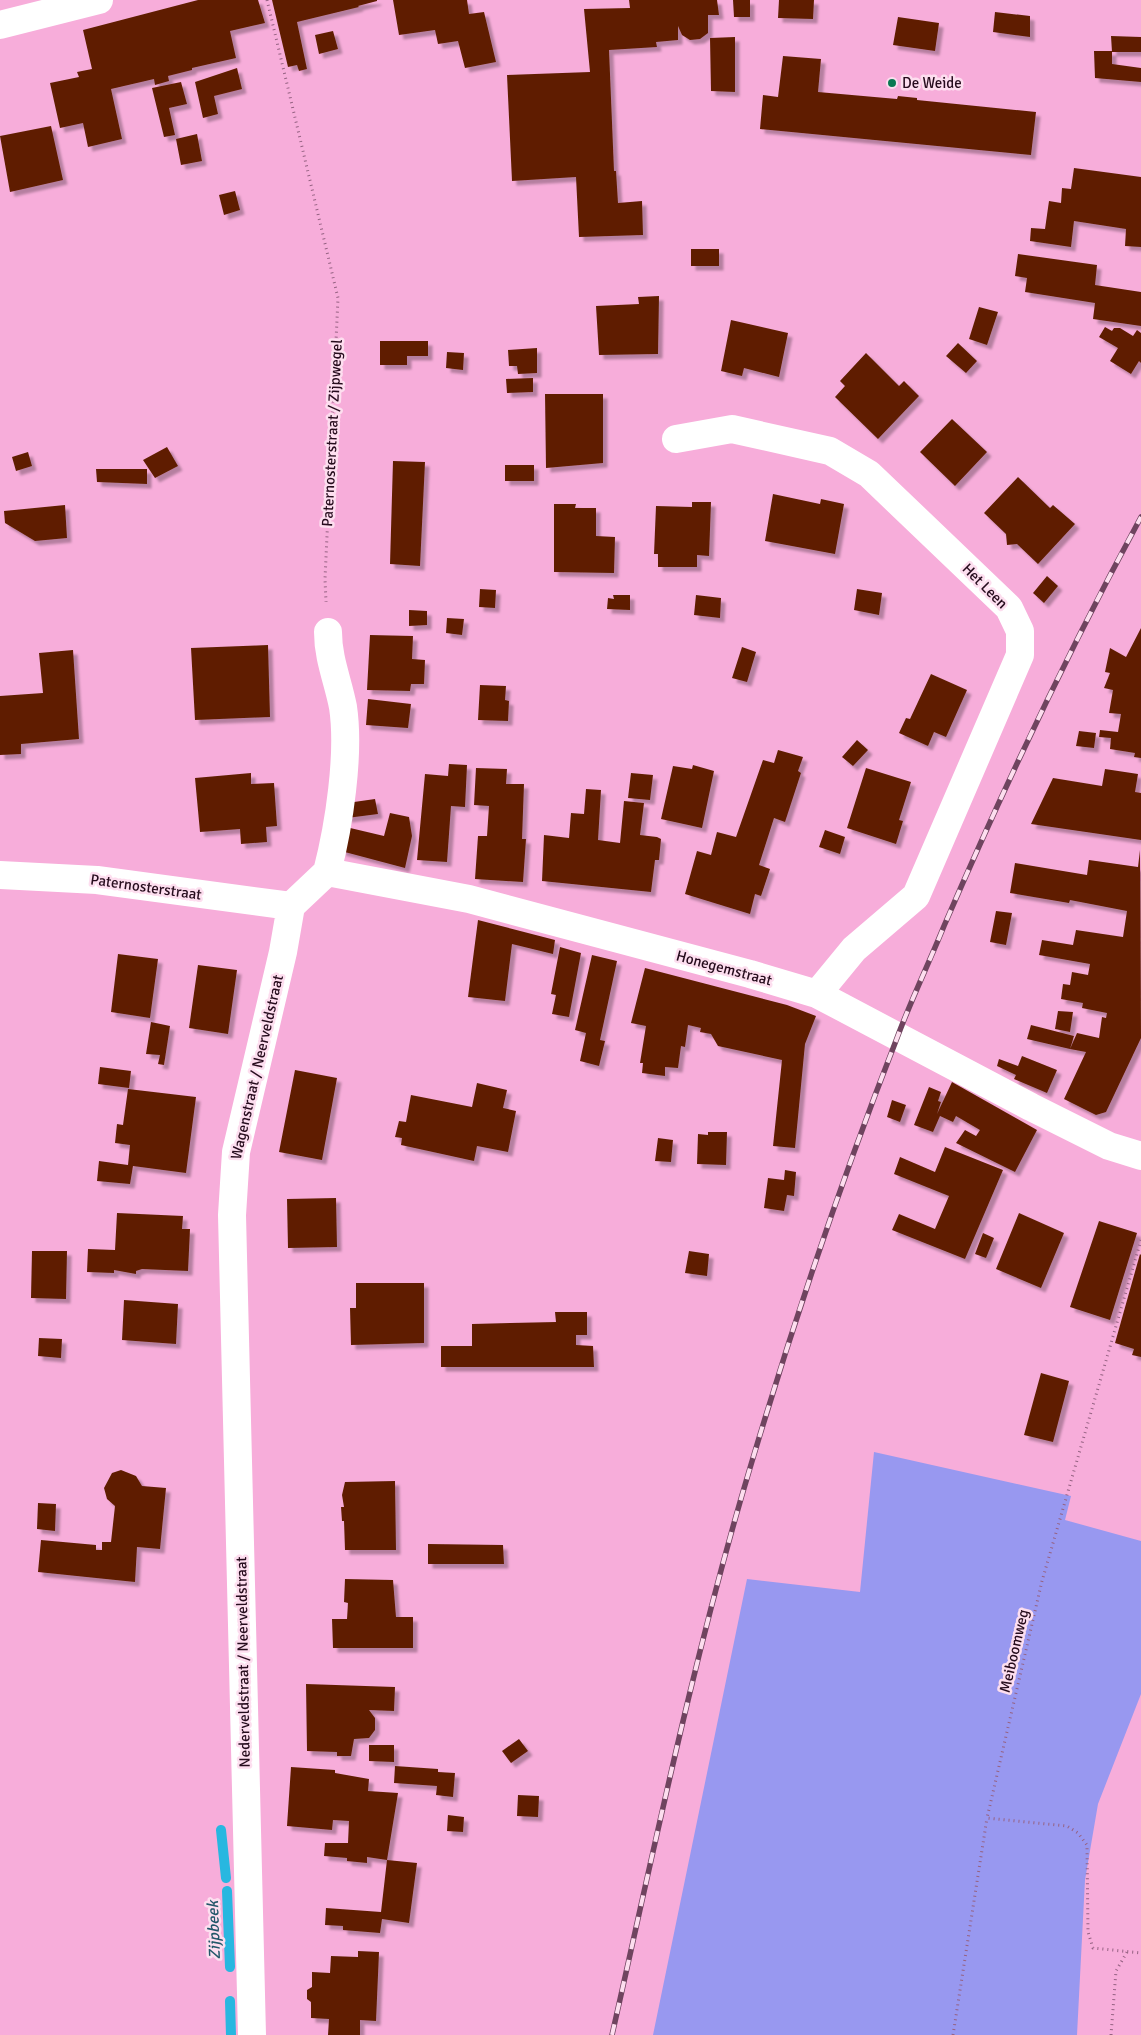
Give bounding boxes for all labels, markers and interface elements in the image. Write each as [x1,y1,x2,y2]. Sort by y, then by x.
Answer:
place label: De Weide [902,74,962,92]
marker: De Weide [886,77,898,89]
street label: Paternosterstraat / Zijpwegel [318,339,346,527]
street label: Het Leen [959,560,1011,612]
street label: Paternosterstraat [89,870,203,904]
street label: Honegemstraat [674,947,774,989]
street label: Wagenstraat / Neerveldstraat [227,973,287,1161]
street label: Nederveldstraat / Neerveldstraat [232,1556,254,1768]
street label: Meiboomweg [996,1607,1032,1694]
water label: Zijpbeek [203,1898,225,1960]

